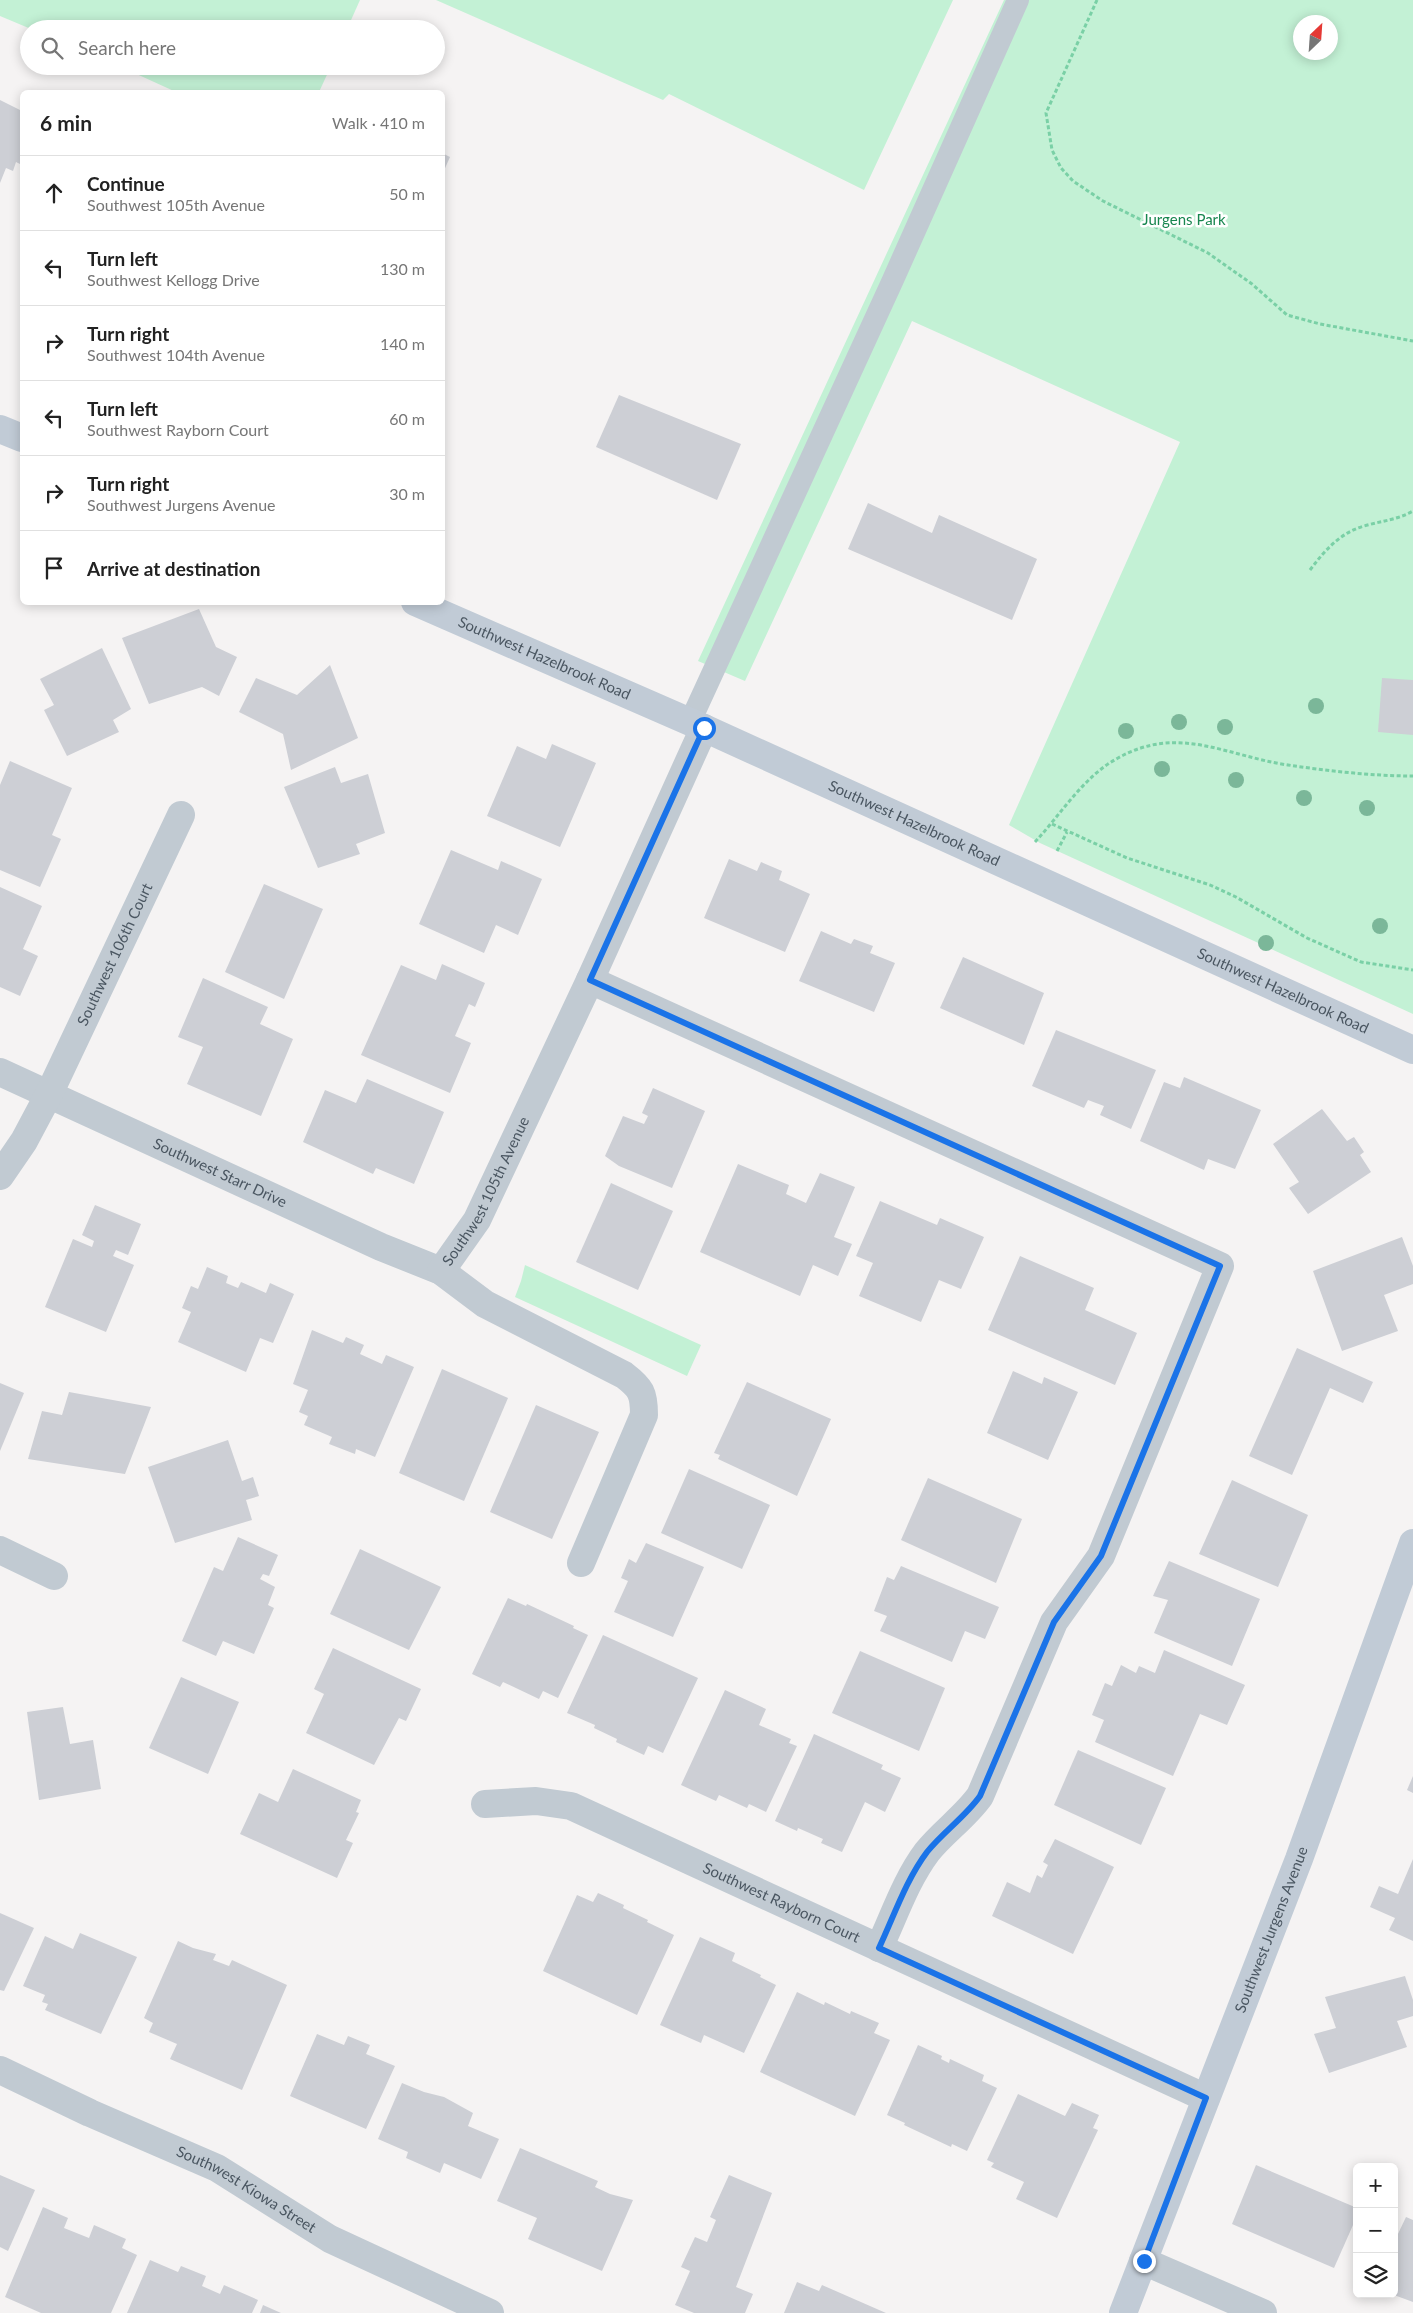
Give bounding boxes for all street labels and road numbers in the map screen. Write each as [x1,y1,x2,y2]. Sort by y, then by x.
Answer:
street label: Southwest Hazelbrook Road [456,612,634,703]
street label: Southwest Hazelbrook Road [826,776,1003,869]
street label: Southwest 106th Court [73,879,156,1028]
street label: Southwest Hazelbrook Road [1195,943,1372,1037]
street label: Southwest 105th Avenue [438,1113,532,1269]
street label: Southwest Starr Drive [151,1134,290,1211]
street label: Southwest Jurgens Avenue [1230,1844,1311,2015]
street label: Southwest Rayborn Court [701,1858,864,1946]
street label: Southwest Kiowa Street [174,2142,320,2236]

